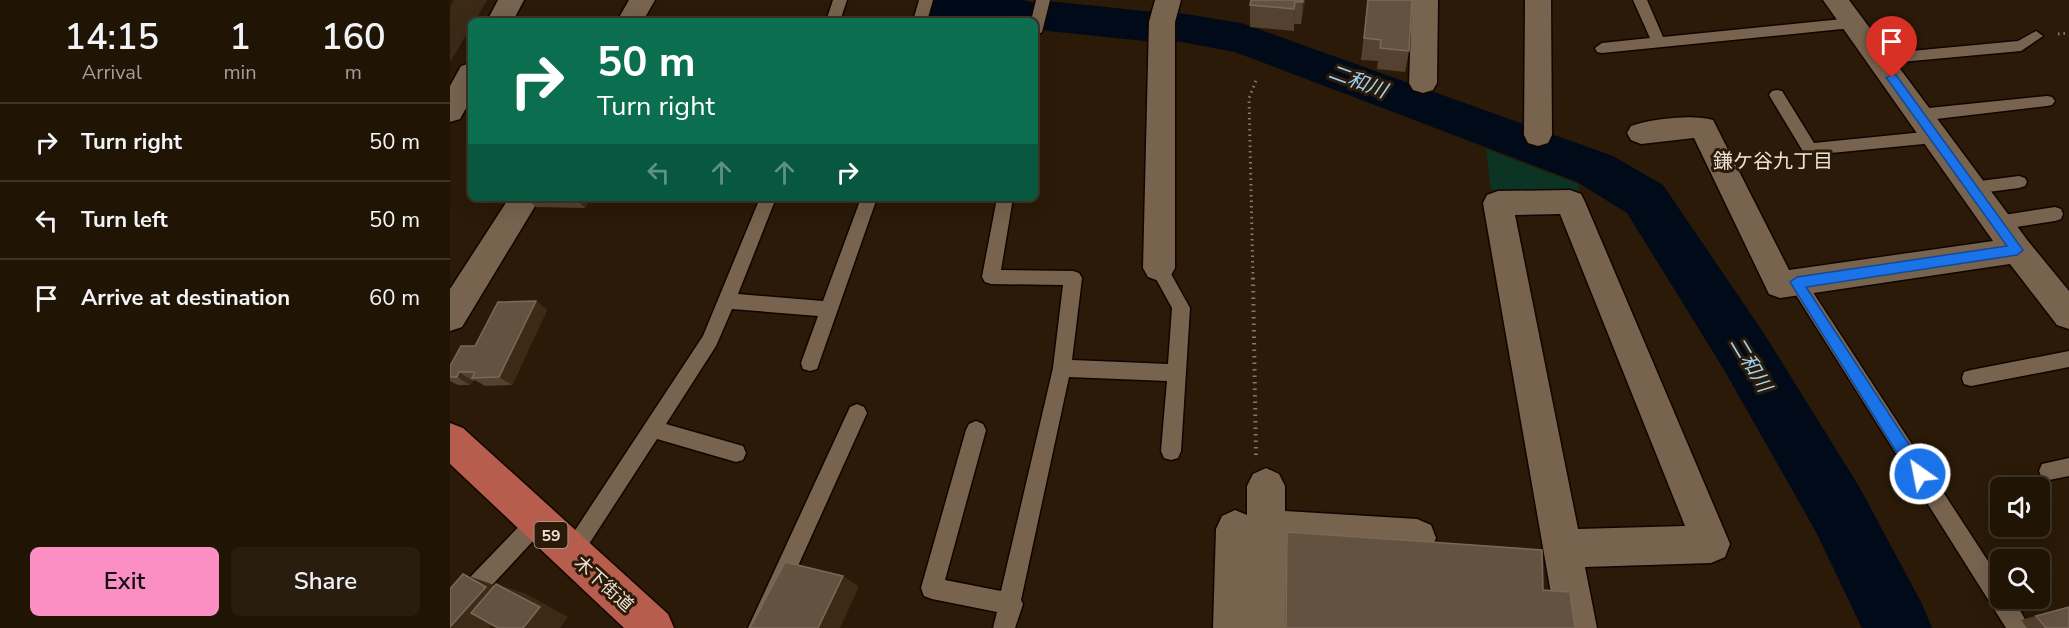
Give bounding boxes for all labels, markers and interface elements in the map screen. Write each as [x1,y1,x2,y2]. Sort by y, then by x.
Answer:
text: 14:15 [64,13,159,62]
text: 1 [229,13,251,62]
text: 160 [321,13,386,62]
pin [1866,16,1917,78]
icon: arrive [1875,25,1908,58]
text: 50 m [597,34,696,91]
icon: right [498,42,576,120]
text: Arrival [82,59,142,86]
text: min [224,59,257,86]
text: m [345,59,362,86]
water label: 二和川 [1325,59,1393,105]
text: Turn right [597,88,715,125]
icon: right [30,126,63,159]
text: Turn right [81,127,182,157]
text: 50 m [369,127,420,157]
district label: 鎌ケ谷九丁目 [1713,148,1833,175]
icon: left [642,156,675,189]
icon: ahead [705,156,738,189]
icon: ahead [768,156,801,189]
icon: right [831,156,864,189]
icon: left [30,204,63,237]
text: Turn left [81,205,168,235]
text: 50 m [369,205,420,235]
icon: arrive [30,282,63,315]
text: Arrive at destination [81,283,290,313]
text: 60 m [369,283,420,313]
water label: 二和川 [1724,332,1779,399]
position arrow [1888,442,1952,506]
map controls [1990,477,2050,609]
button: sound [1990,477,2050,537]
road number: 59 [534,522,568,548]
button: Exit [30,547,219,616]
button: Share [231,547,420,616]
button: search [1990,549,2050,609]
street label: 木下街道 [569,551,639,617]

